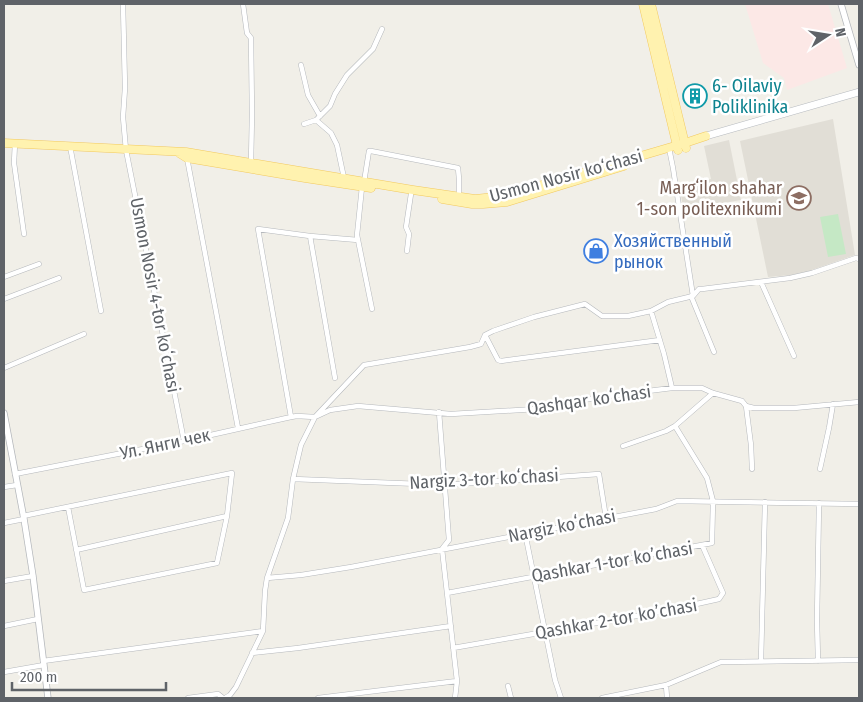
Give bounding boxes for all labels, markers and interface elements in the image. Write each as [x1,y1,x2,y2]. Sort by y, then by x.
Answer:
north arrow [803,10,853,60]
text: N [831,27,849,38]
place label: 6- Oilaviy Poliklinika [712,75,788,118]
building icon: 6- Oilaviy Poliklinika [682,83,708,109]
street label: Usmon Nosir ko‘chasi [487,145,645,207]
place label: Margʻilon shahar 1-son politexnikumi [637,177,783,220]
school or university icon: Margʻilon shahar 1-son politexnikumi [786,185,812,211]
street label: Usmon Nosir 4-tor koʻchasi [125,196,185,394]
place label: Хозяйственный рынок [614,230,732,273]
shop icon: Хозяйственный рынок [583,238,609,264]
street label: Qashqar koʻchasi [526,380,652,420]
street label: Ул. Янги чек [117,424,213,465]
street label: Nargiz 3-tor koʻchasi [409,464,559,494]
street label: Nargiz koʻchasi [506,505,618,547]
street label: Qashkar 1-tor koʼchasi [530,537,694,587]
street label: Qashkar 2-tor koʼchasi [533,594,699,644]
scale bar [12,660,166,692]
text: 200 m [20,668,57,686]

